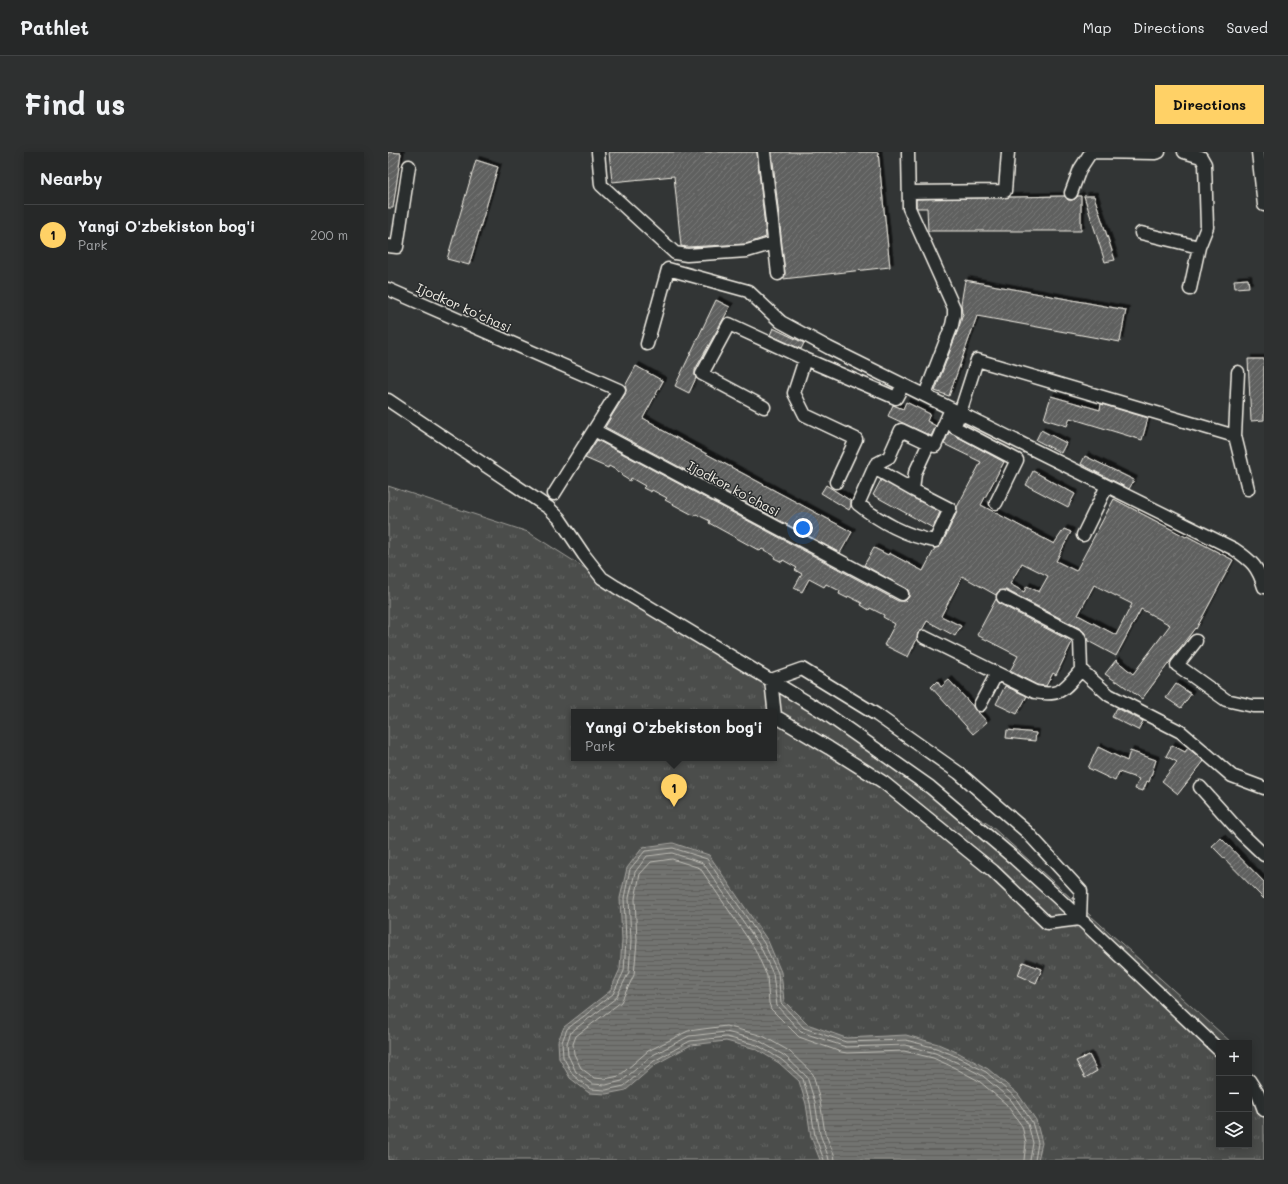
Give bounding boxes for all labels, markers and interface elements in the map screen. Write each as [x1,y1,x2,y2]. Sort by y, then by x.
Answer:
text: Pathlet [20,15,89,40]
text: Map [1083,18,1111,37]
text: Directions [1133,18,1204,37]
text: Saved [1226,18,1268,37]
button: Directions [1155,85,1264,124]
text: Find us [24,86,125,122]
text: Nearby [40,167,102,189]
text: Yangi O'zbekiston bog'i [78,216,255,236]
text: 1 [50,226,56,243]
text: 200 m [310,226,348,243]
text: Park [78,236,107,253]
street label: Ijodkor koʻchasi [414,278,514,336]
street label: Ijodkor koʻchasi [685,456,783,520]
your location [793,518,813,538]
popup [571,709,777,761]
text: Yangi O'zbekiston bog'i [585,717,763,737]
text: Park [585,737,615,754]
pin: 1 [661,774,687,807]
map controls [1216,1040,1252,1148]
button: + [1216,1040,1252,1076]
button: − [1216,1076,1252,1112]
button: layers [1216,1112,1252,1148]

